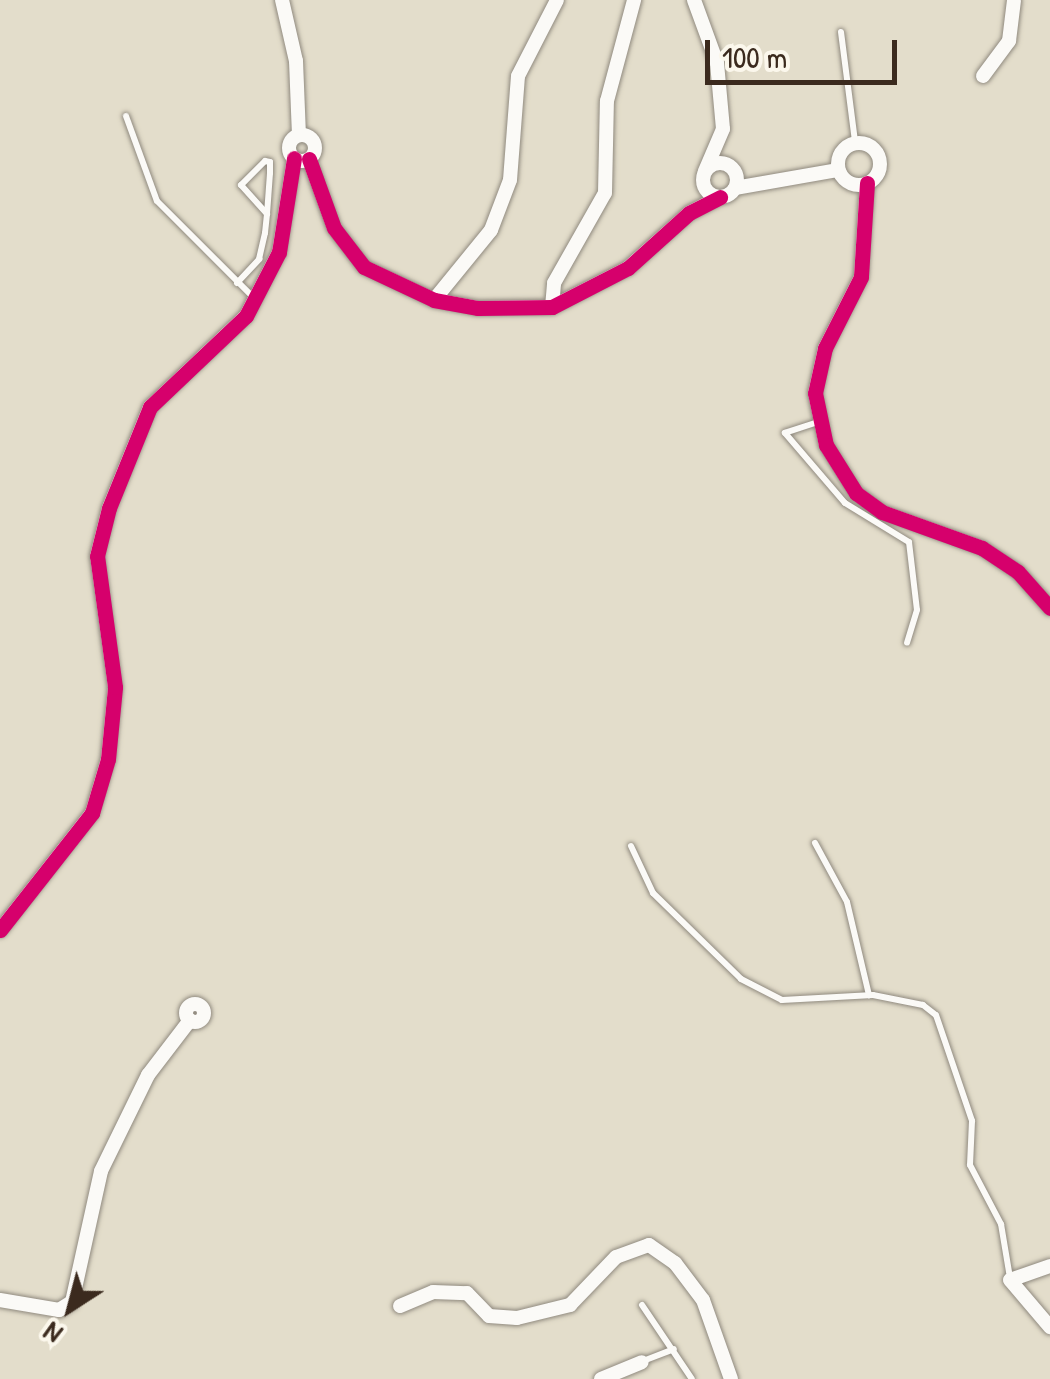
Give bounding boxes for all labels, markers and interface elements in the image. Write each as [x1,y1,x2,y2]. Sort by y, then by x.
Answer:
scale bar [710,20,902,82]
text: 100 m [722,37,787,77]
north arrow [20,1259,120,1359]
text: N [35,1314,70,1353]

